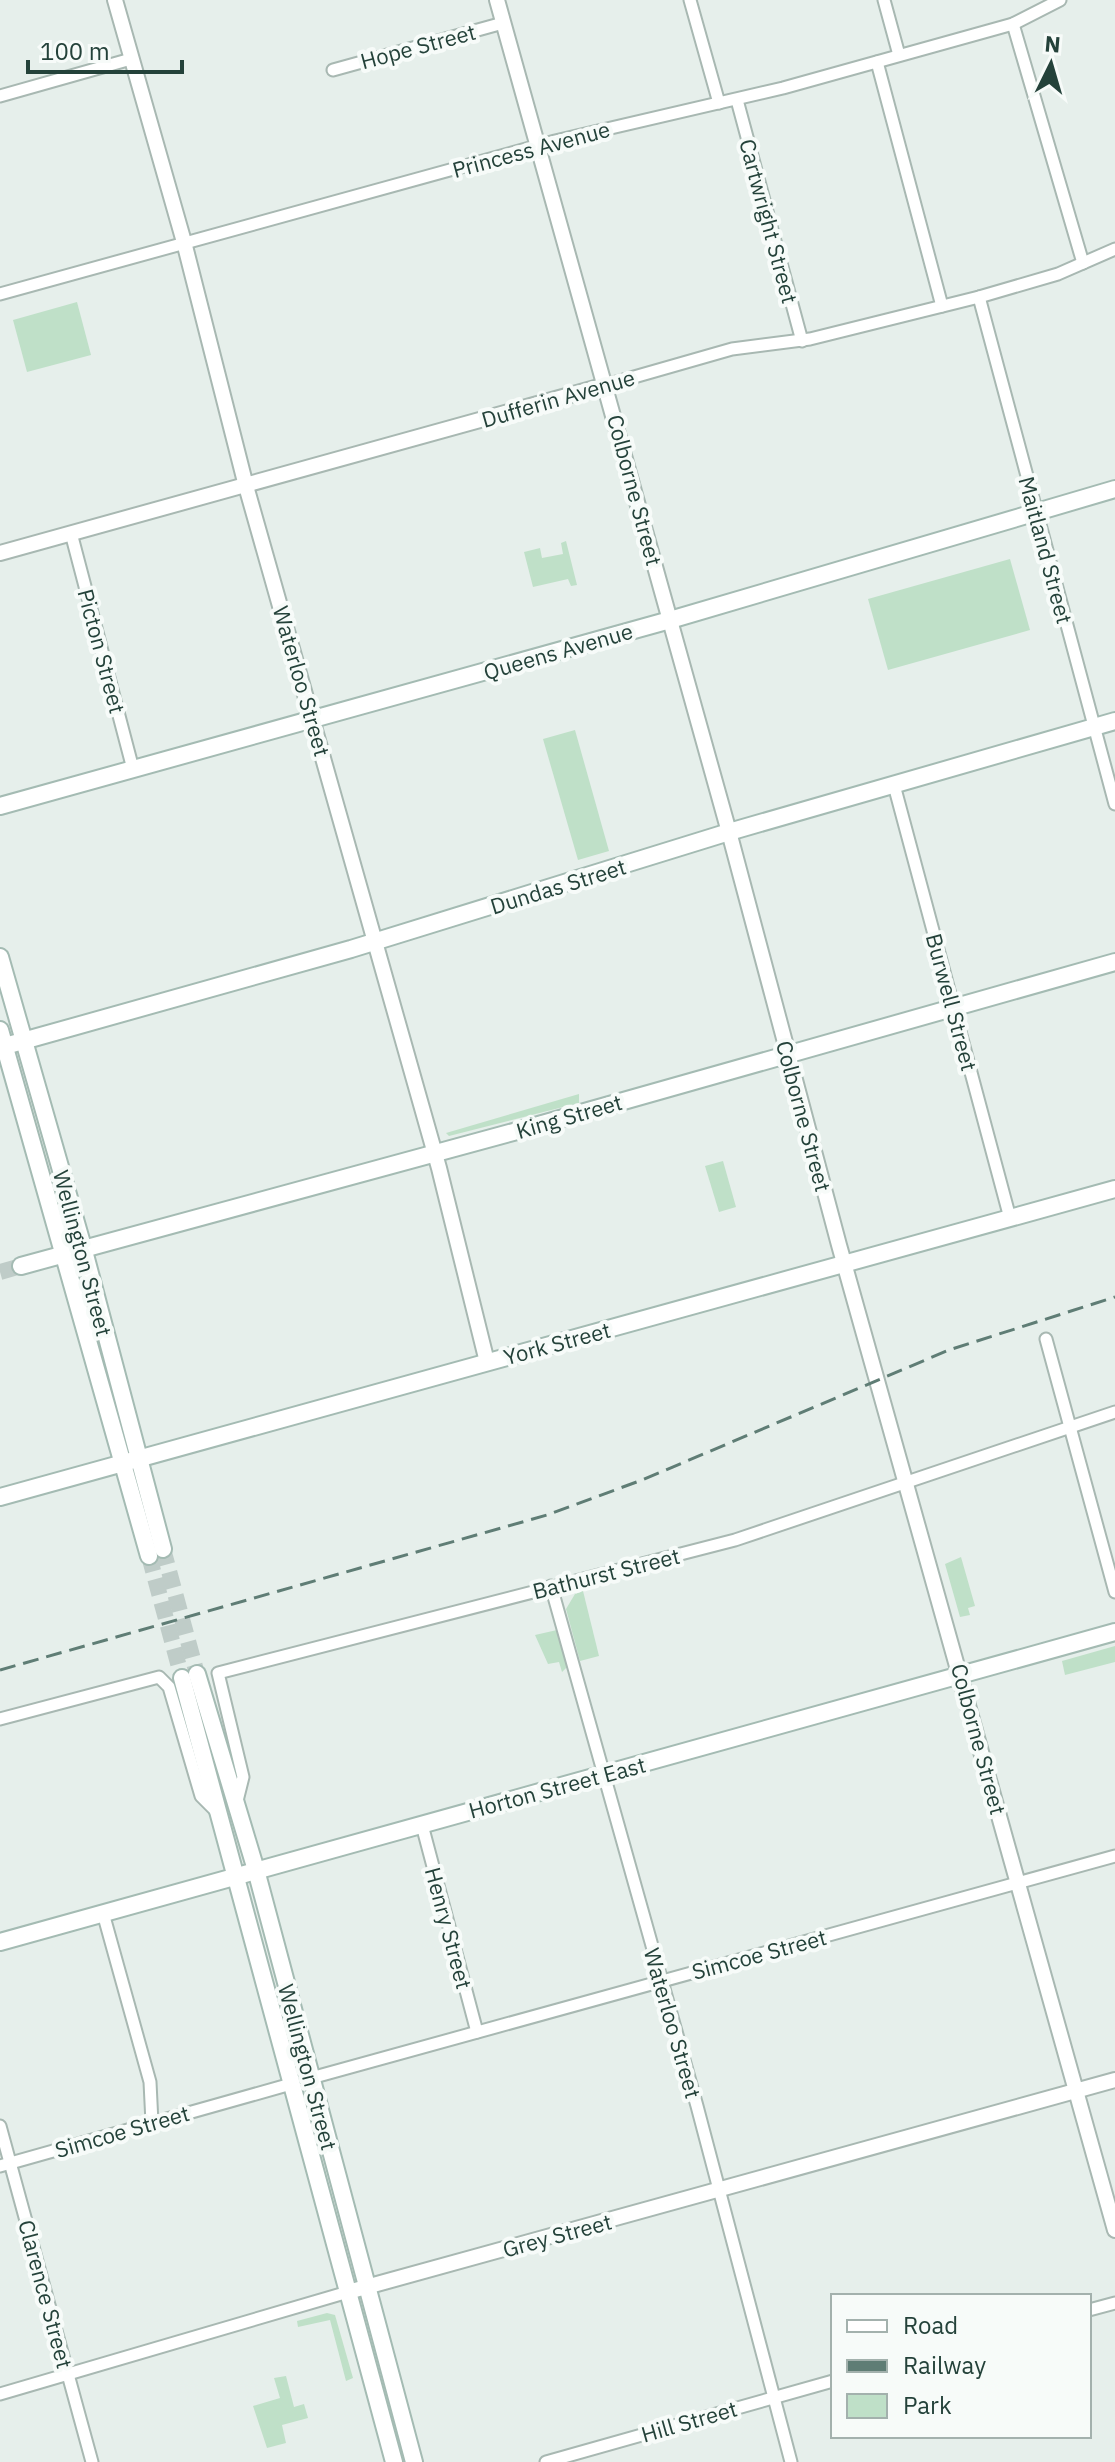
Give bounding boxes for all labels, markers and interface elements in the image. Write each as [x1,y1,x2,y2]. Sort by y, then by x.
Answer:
street label: Hope Street [357,17,479,75]
scale bar [28,24,182,74]
north arrow [1011,24,1091,104]
text: N [1044,28,1062,59]
text: 100 m [40,35,110,67]
street label: Princess Avenue [449,114,613,184]
street label: Cartwright Street [733,136,805,306]
street label: Dufferin Avenue [478,362,638,434]
street label: Colborne Street [601,411,669,569]
street label: Maitland Street [1012,473,1080,627]
street label: Picton Street [71,585,133,717]
street label: Waterloo Street [267,602,337,760]
street label: Queens Avenue [480,616,636,686]
street label: Dundas Street [487,852,629,920]
street label: Burwell Street [920,930,984,1074]
street label: Colborne Street [770,1037,838,1195]
street label: King Street [513,1087,625,1145]
street label: Wellington Street [47,1167,119,1339]
street label: York Street [500,1315,614,1371]
street label: Bathurst Street [529,1541,683,1605]
street label: Colborne Street [945,1660,1013,1818]
street label: Horton Street East [465,1749,649,1825]
street label: Henry Street [419,1864,479,1992]
street label: Simcoe Street [688,1922,830,1986]
street label: Waterloo Street [638,1944,708,2102]
street label: Wellington Street [272,1981,344,2153]
street label: Simcoe Street [52,2098,192,2164]
street label: Grey Street [499,2207,615,2263]
street label: Clarence Street [12,2217,80,2371]
legend [831,2294,1091,2438]
text: Road [903,2309,958,2341]
text: Railway [903,2349,986,2381]
text: Park [903,2389,952,2421]
street label: Hill Street [638,2393,740,2449]

